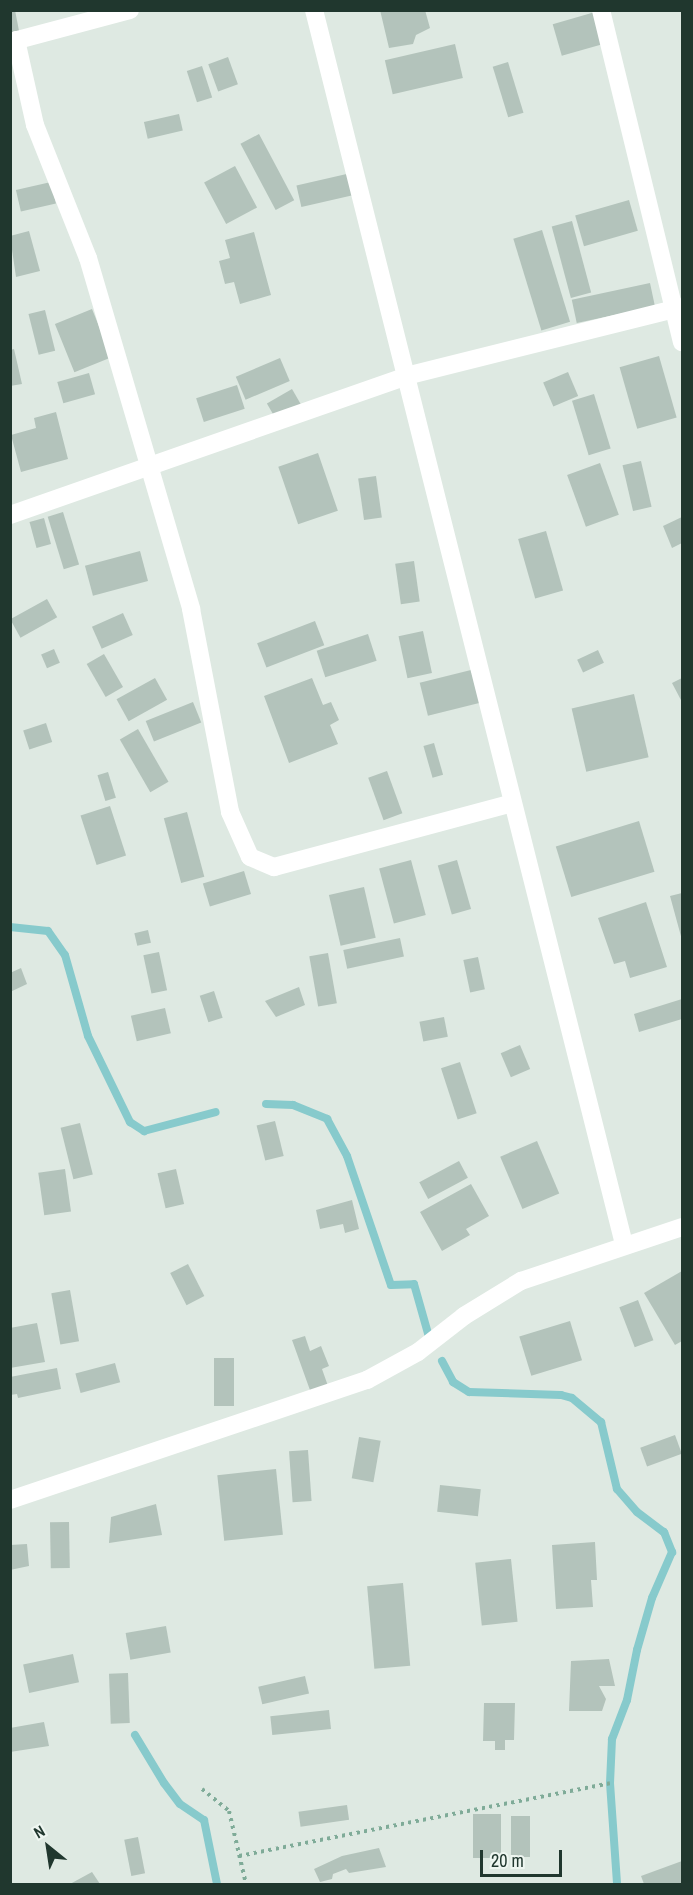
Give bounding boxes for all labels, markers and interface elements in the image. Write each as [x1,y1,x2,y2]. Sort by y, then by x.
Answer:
north arrow [18,1817,78,1877]
text: N [29,1820,49,1843]
scale bar [483,1838,566,1876]
text: 20 m [491,1848,524,1873]

